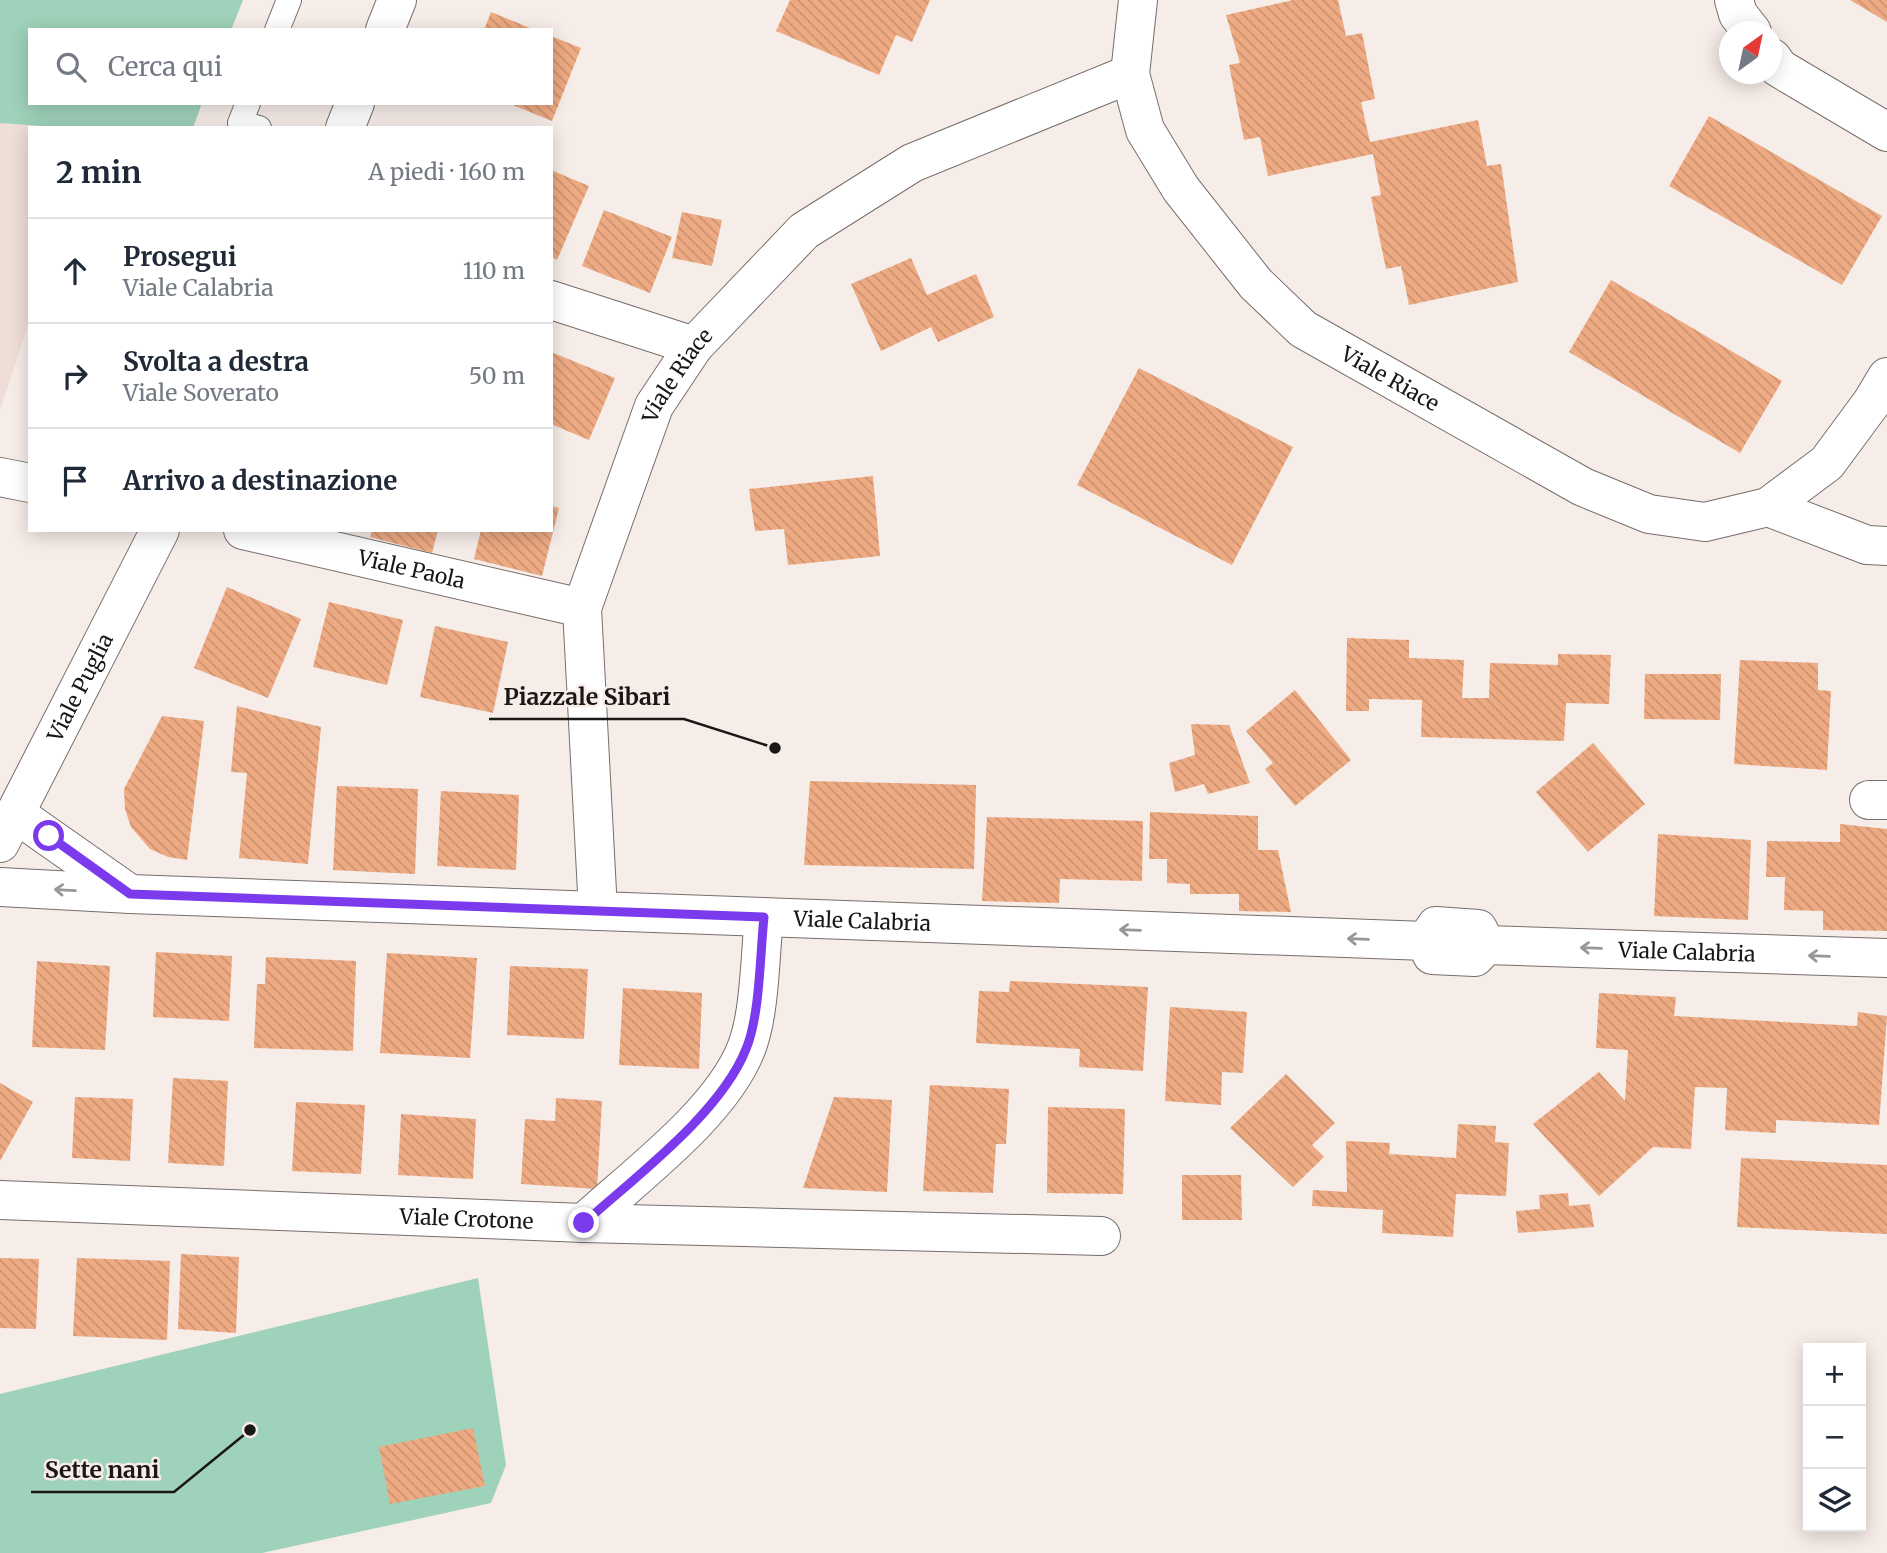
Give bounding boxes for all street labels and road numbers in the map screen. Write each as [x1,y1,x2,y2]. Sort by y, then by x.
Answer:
street label: Viale Riace [636,322,718,427]
street label: Viale Riace [1336,339,1444,417]
street label: Viale Paola [355,543,468,594]
street label: Viale Puglia [40,628,119,747]
street label: Viale Calabria [792,905,931,937]
street label: Viale Calabria [1617,936,1756,967]
street label: Viale Crotone [398,1202,534,1235]

